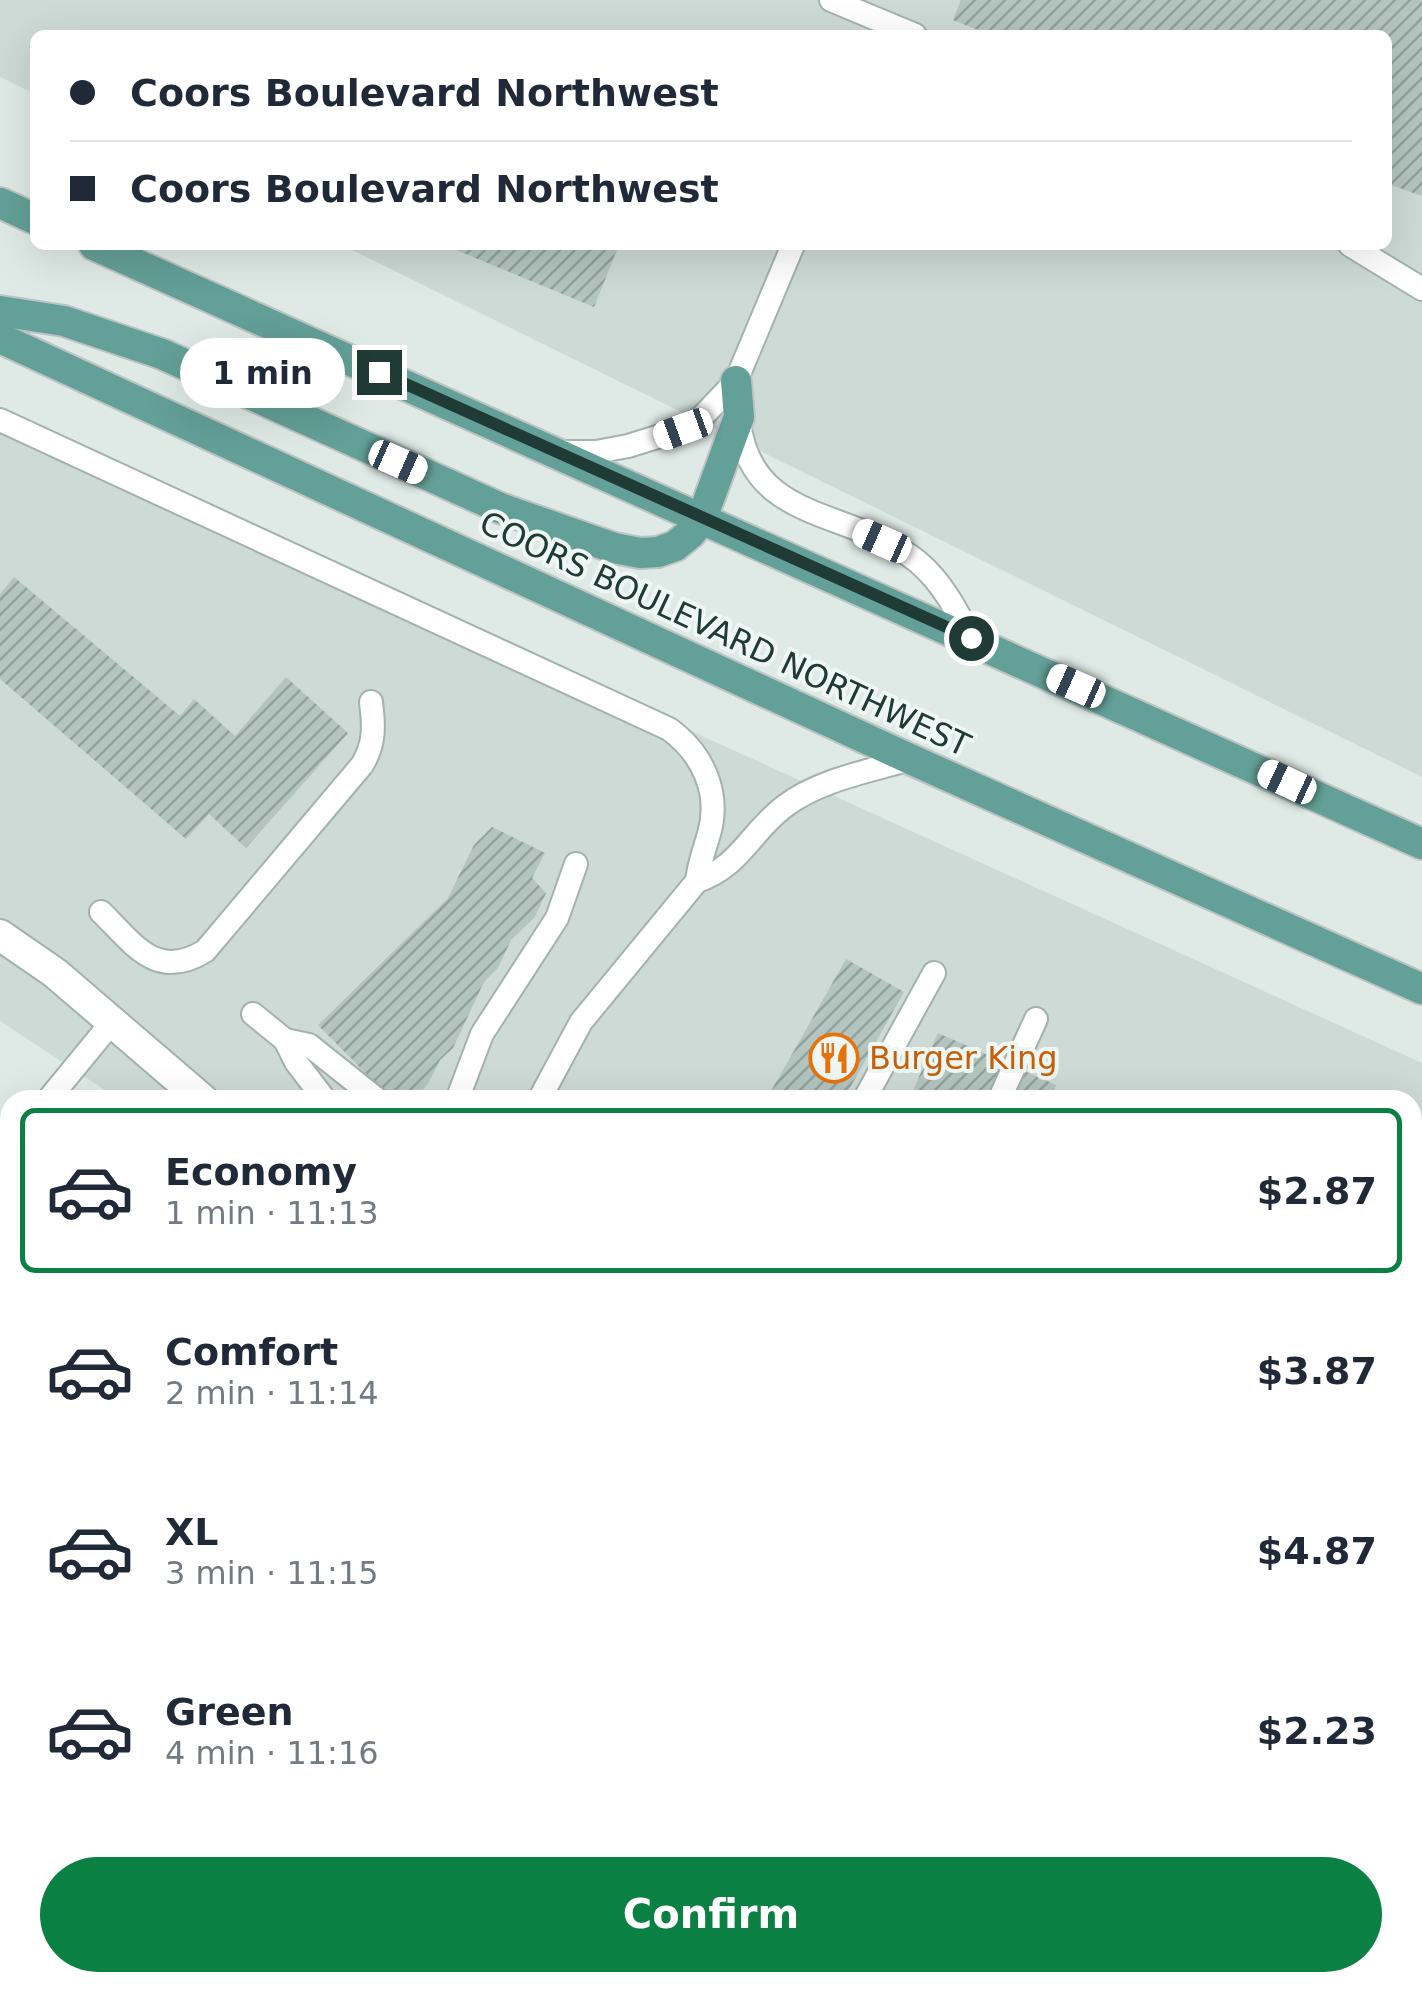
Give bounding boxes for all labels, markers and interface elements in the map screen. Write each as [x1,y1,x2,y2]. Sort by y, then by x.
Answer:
text: Coors Boulevard Northwest [130,71,719,115]
text: Coors Boulevard Northwest [130,167,719,211]
callout: 1 min [179,337,344,407]
route end [357,350,402,395]
text: 1 min [212,354,313,392]
car [650,405,716,453]
car [364,436,432,488]
street label: COORS BOULEVARD NORTHWEST [474,503,977,765]
car [848,515,916,567]
route start [949,616,994,661]
car [1042,660,1110,712]
car [1253,756,1321,808]
restaurant icon: Burger King [808,1032,860,1084]
place label: Burger King [869,1039,1058,1077]
icon: car [45,1146,135,1236]
text: Economy [165,1150,357,1194]
text: $2.87 [1257,1169,1377,1213]
text: 1 min · 11:13 [165,1194,379,1232]
icon: car [45,1326,135,1416]
text: Comfort [165,1330,338,1374]
text: $3.87 [1257,1349,1377,1393]
text: 2 min · 11:14 [165,1374,379,1412]
icon: car [45,1506,135,1596]
text: XL [165,1510,219,1554]
text: $4.87 [1257,1529,1377,1573]
text: 3 min · 11:15 [165,1554,379,1592]
icon: car [45,1686,135,1776]
text: Green [165,1690,294,1734]
text: $2.23 [1257,1709,1377,1753]
text: 4 min · 11:16 [165,1734,379,1772]
button: Confirm [40,1857,1382,1972]

